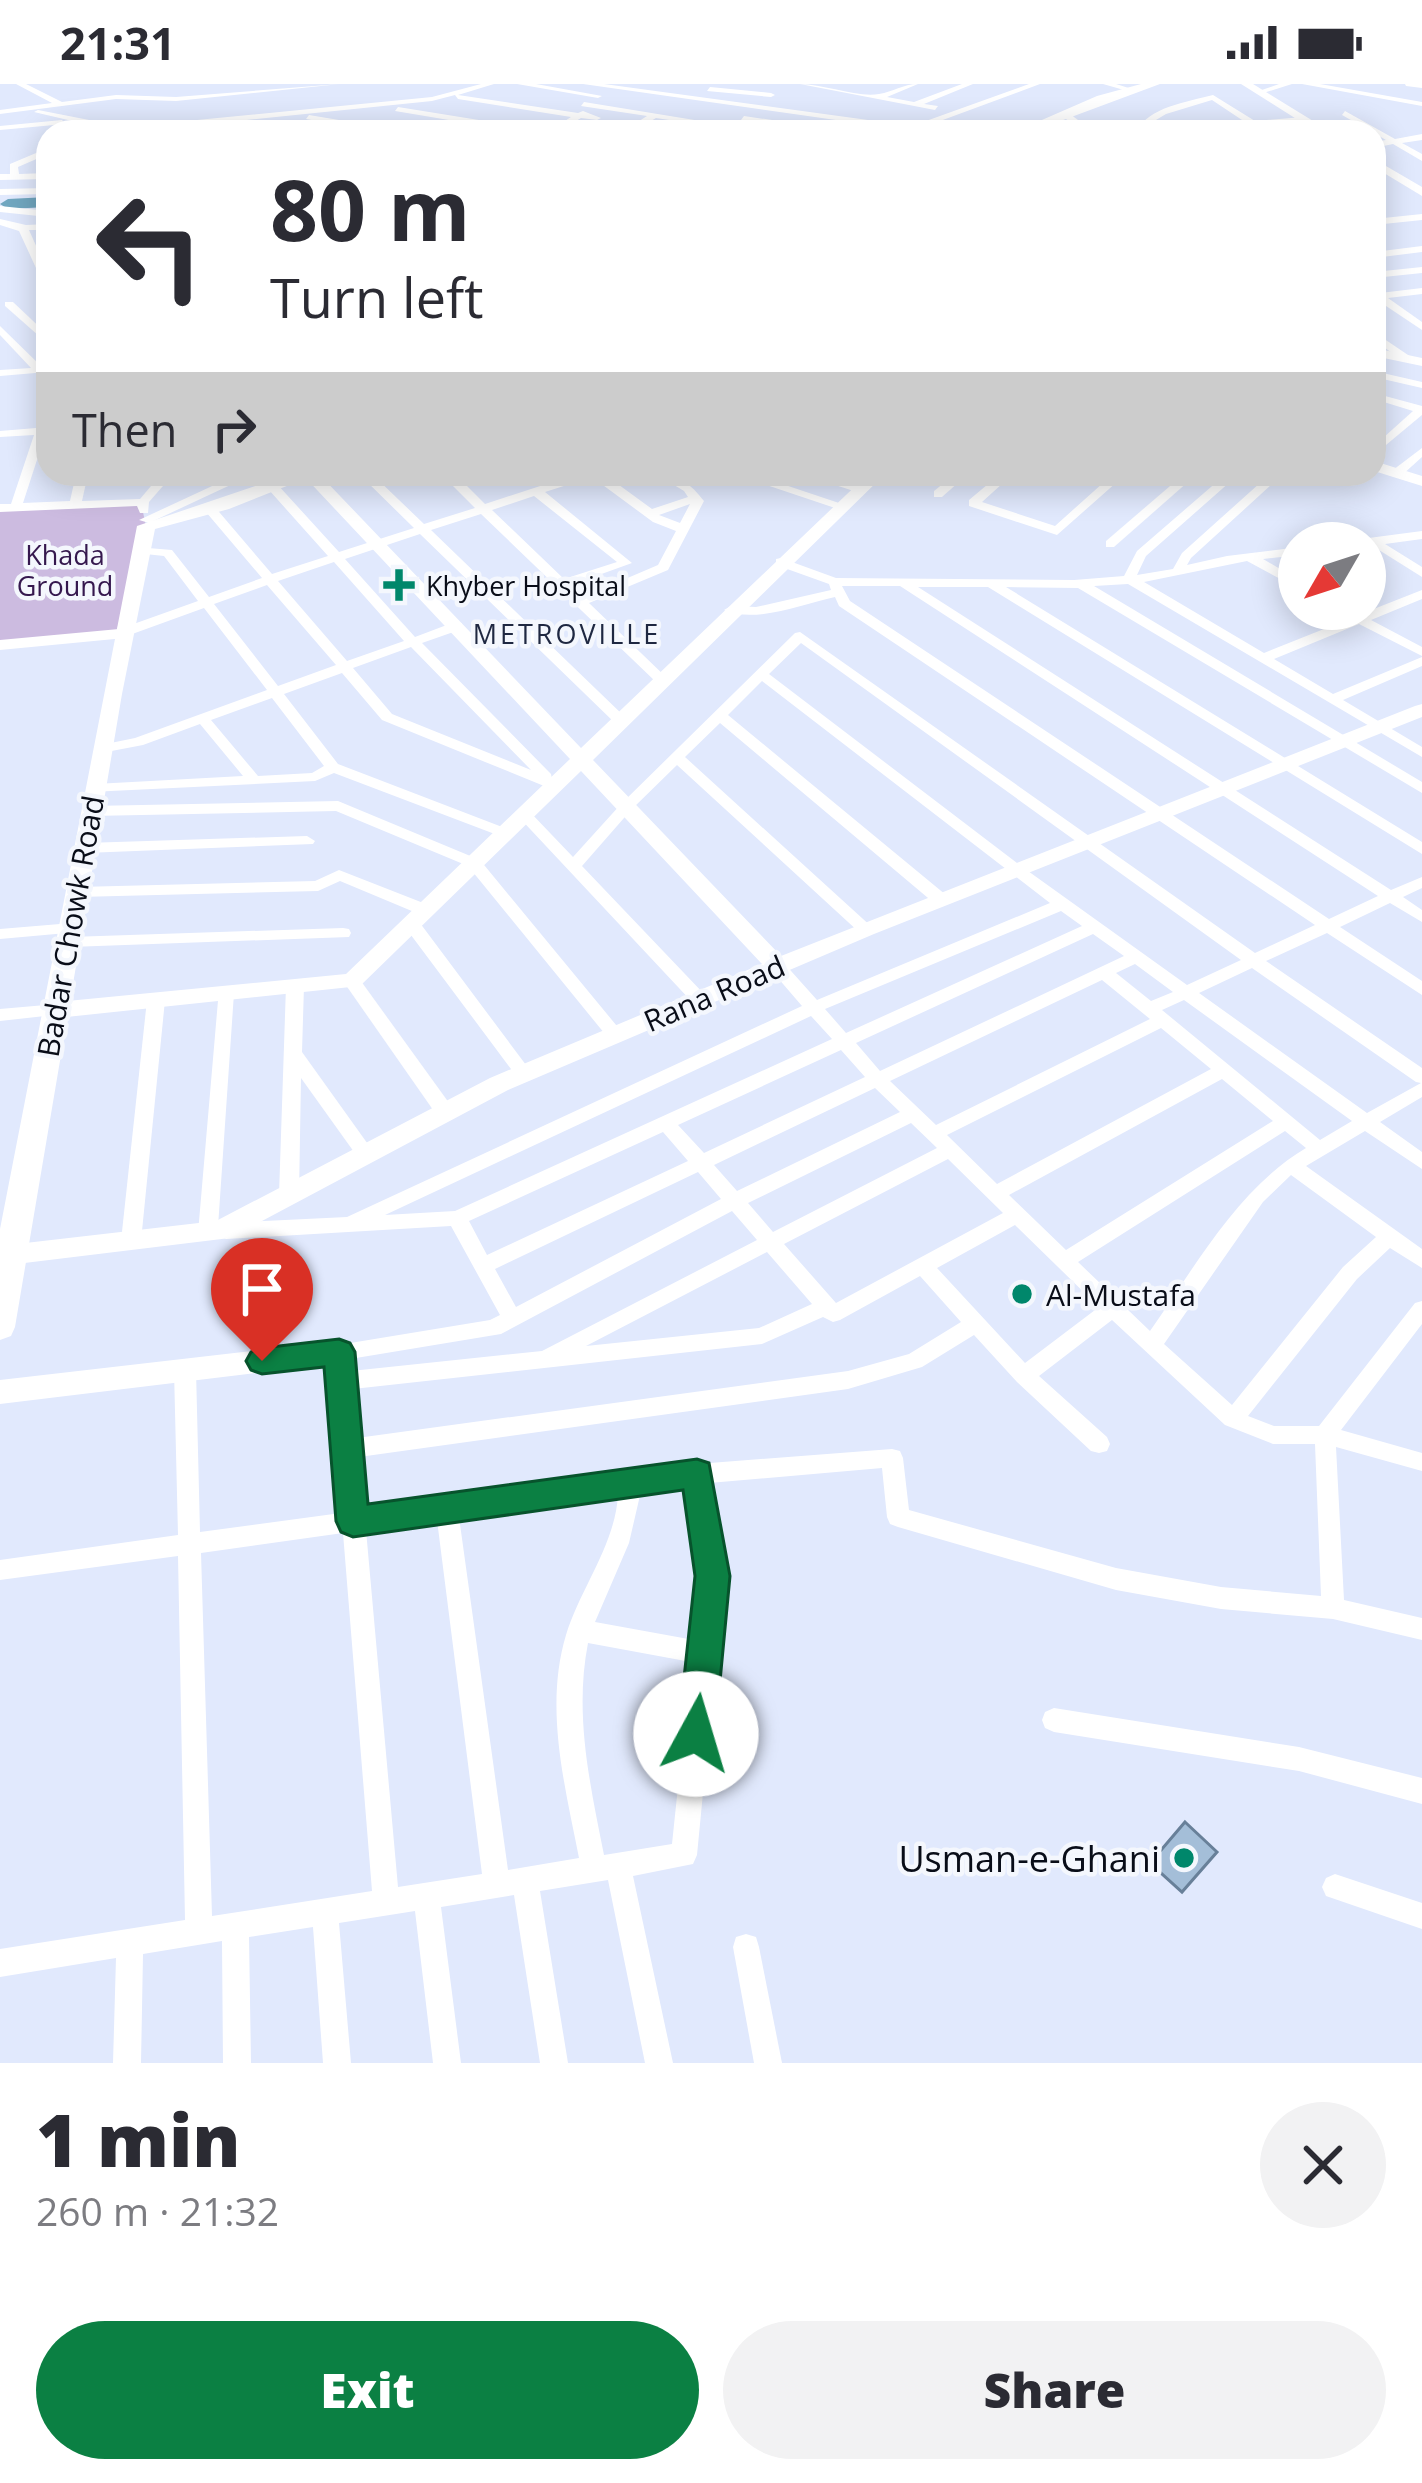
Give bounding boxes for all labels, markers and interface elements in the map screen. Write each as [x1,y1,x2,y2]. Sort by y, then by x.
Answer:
text: 21:31 [60,12,176,73]
text: 80 m [270,151,470,266]
icon: left [72,168,228,324]
text: Turn left [270,260,483,334]
icon: right [201,396,267,462]
text: Then [72,399,177,460]
north arrow [1278,522,1386,630]
map controls [1278,522,1386,630]
park label: Khada Ground [17,536,113,604]
place label: Khyber Hospital [426,567,626,604]
marker: Khyber Hospital [383,569,415,601]
district label: METROVILLE [473,615,661,652]
street label: Badar Chowk Road [27,792,113,1060]
street label: Rana Road [637,945,791,1041]
pin [211,1238,313,1361]
icon: arrive [229,1256,295,1322]
place label: Al-Mustafa [1046,1274,1196,1315]
marker: Al-Mustafa [1009,1281,1035,1307]
position arrow [633,1671,759,1797]
place label: Usman-e-Ghani [898,1834,1160,1883]
marker: Usman-e-Ghani [1171,1845,1197,1871]
text: 1 min [36,2090,241,2188]
button: close [1260,2102,1386,2228]
text: 260 m · 21:32 [36,2184,279,2237]
button: Exit [36,2321,699,2459]
button: Share [723,2321,1386,2459]

